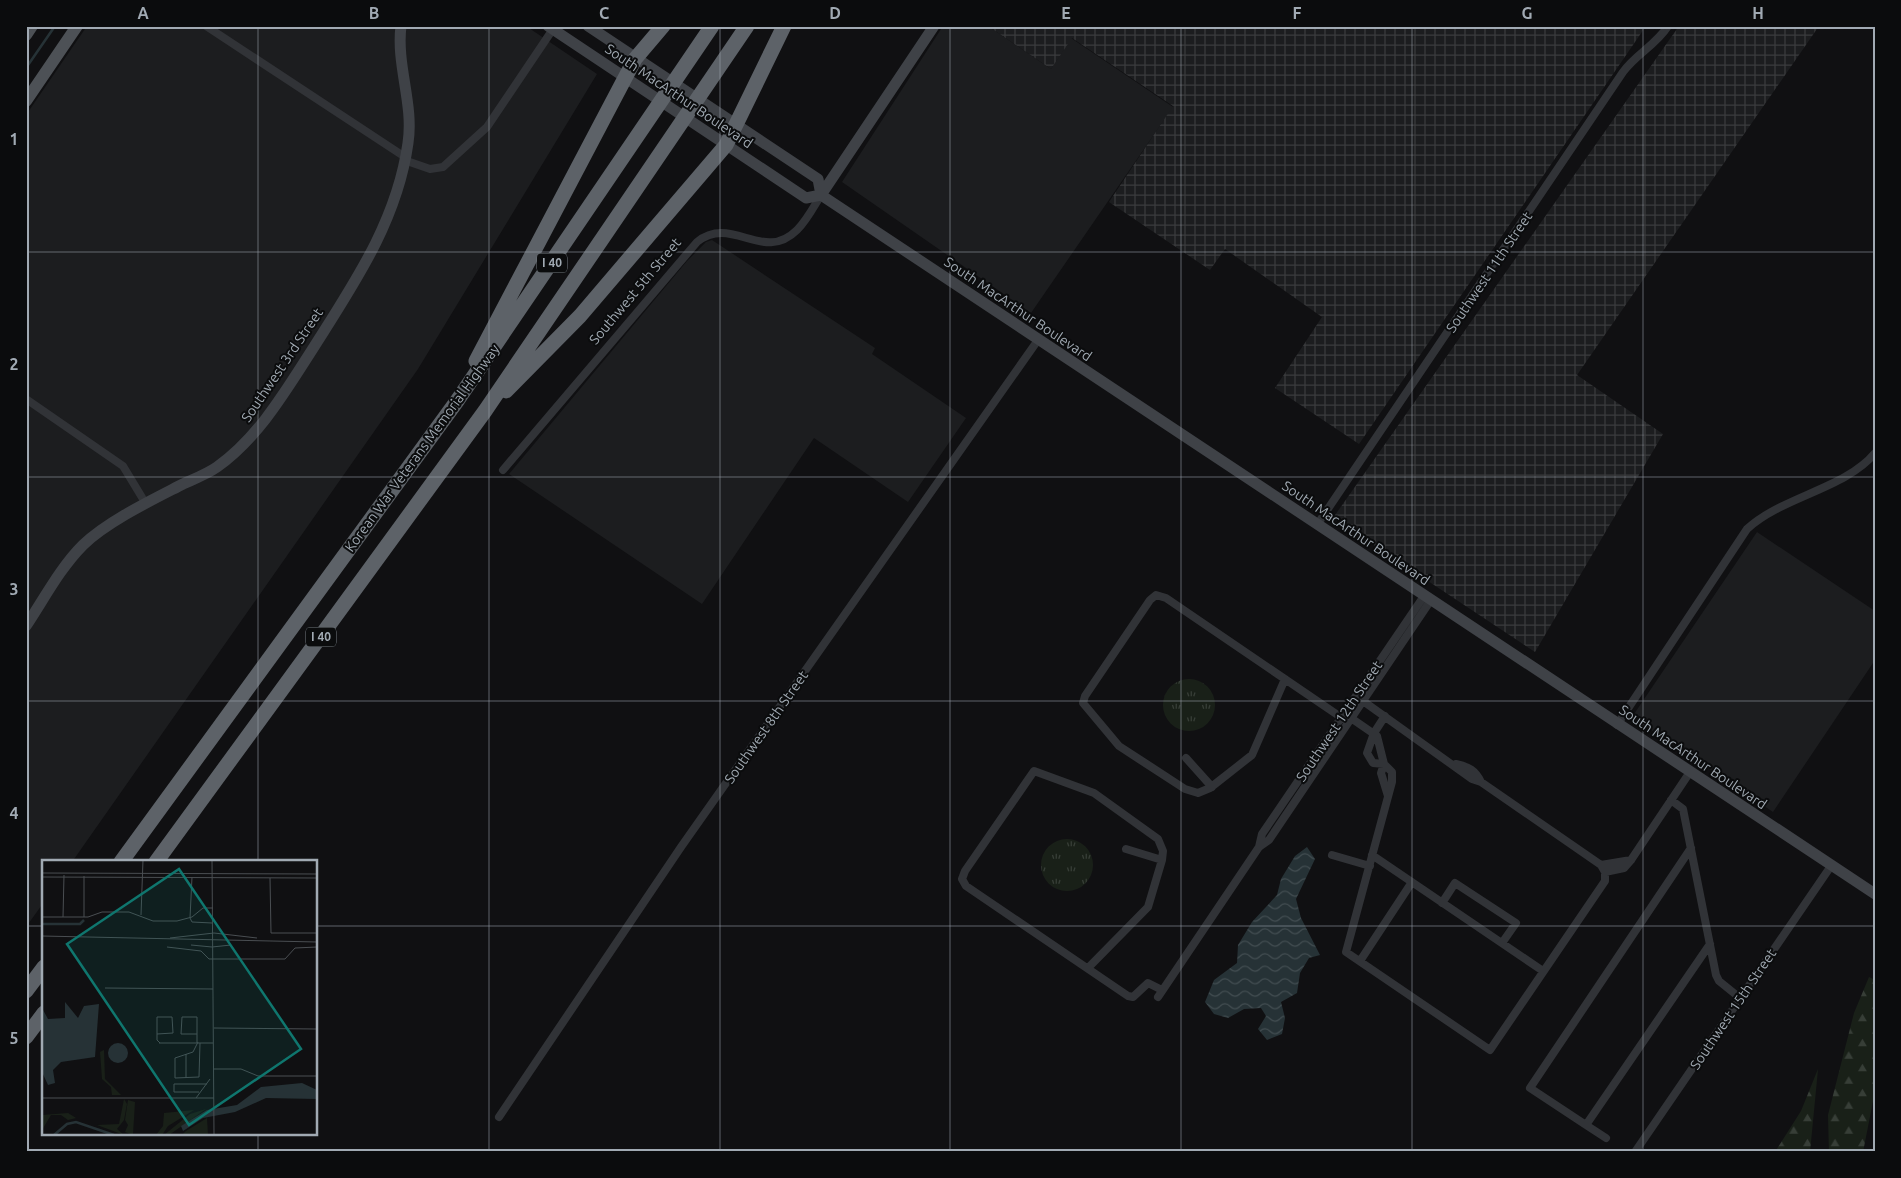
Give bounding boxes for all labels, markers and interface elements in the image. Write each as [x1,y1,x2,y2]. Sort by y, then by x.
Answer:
text: A [137,4,149,22]
text: B [369,4,379,22]
text: C [599,4,609,22]
text: D [829,4,841,22]
text: E [1061,4,1071,22]
text: F [1293,4,1302,22]
text: G [1521,4,1533,22]
text: H [1752,4,1764,22]
street label: South MacArthur Boulevard [602,41,756,151]
text: 1 [9,130,19,148]
street label: Southwest 11th Street [1443,208,1536,335]
street label: Southwest 5th Street [586,234,685,347]
road number: I 40 [537,254,567,272]
street label: South MacArthur Boulevard [941,254,1095,364]
street label: Southwest 3rd Street [238,305,326,425]
street label: Korean War Veterans Memorial Highway [341,341,503,555]
text: 2 [9,355,19,373]
street label: South MacArthur Boulevard [1279,478,1433,588]
text: 3 [9,580,19,598]
road number: I 40 [306,628,336,646]
street label: Southwest 12th Street [1293,657,1386,784]
street label: Southwest 8th Street [721,667,811,786]
street label: South MacArthur Boulevard [1616,702,1770,812]
text: 4 [9,804,19,822]
inset map [42,860,318,1136]
street label: Southwest 15th Street [1687,945,1780,1072]
text: 5 [9,1029,19,1047]

